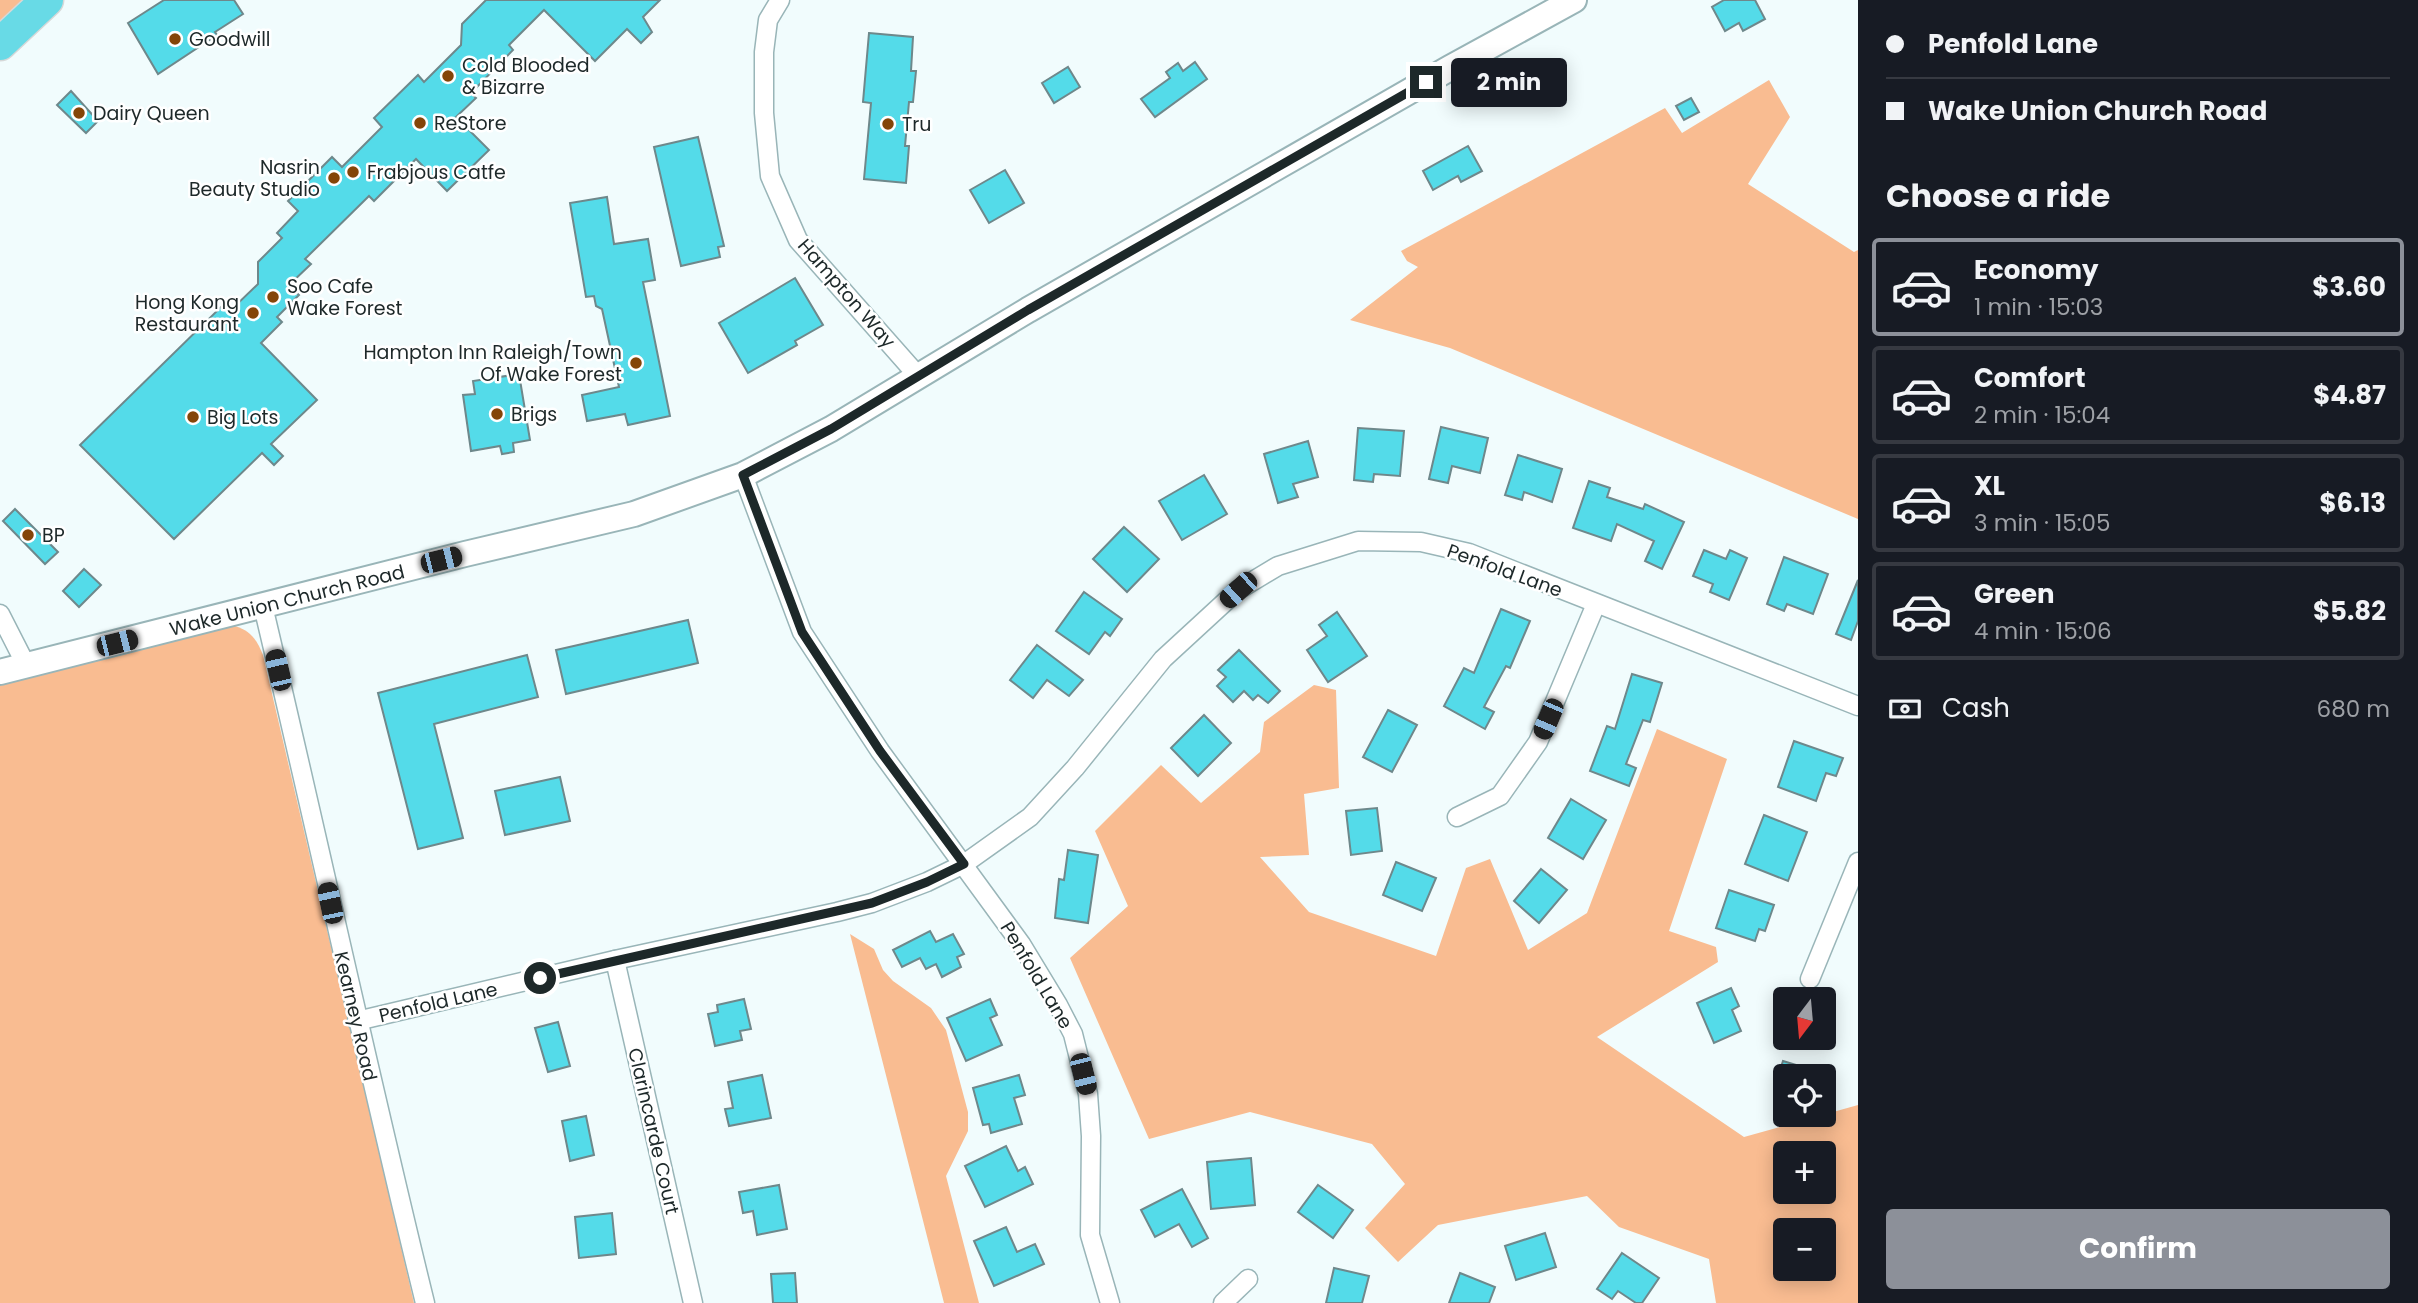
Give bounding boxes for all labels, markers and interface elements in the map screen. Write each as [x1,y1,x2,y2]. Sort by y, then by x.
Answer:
place label: Goodwill [189,26,271,53]
text: Penfold Lane [1928,26,2098,62]
marker: Goodwill [167,31,183,47]
place label: Cold Blooded & Bizarre [462,52,590,101]
callout: 2 min [1450,57,1566,106]
route end [1410,66,1442,98]
text: 2 min [1477,66,1541,98]
marker: Cold Blooded & Bizarre [440,68,456,84]
text: Wake Union Church Road [1928,93,2267,129]
place label: Dairy Queen [93,100,210,127]
marker: Dairy Queen [71,105,87,121]
place label: ReStore [434,110,506,137]
place label: Tru [902,111,932,138]
marker: ReStore [412,115,428,131]
marker: Tru [880,116,896,132]
place label: Nasrin Beauty Studio [189,154,320,203]
place label: Frabjous Catfe [367,159,506,186]
marker: Frabjous Catfe [345,164,361,180]
marker: Nasrin Beauty Studio [326,170,342,186]
text: Choose a ride [1886,173,2110,218]
street label: Hampton Way [792,233,902,354]
text: Economy [1974,252,2098,288]
icon: car [1890,256,1953,319]
text: $3.60 [2312,269,2386,305]
place label: Soo Cafe Wake Forest [287,273,403,322]
place label: Hong Kong Restaurant [135,289,239,338]
marker: Soo Cafe Wake Forest [265,289,281,305]
text: 1 min · 15:03 [1974,291,2103,323]
marker: Hong Kong Restaurant [245,305,261,321]
place label: Hampton Inn Raleigh/Town Of Wake Forest [363,339,622,388]
marker: Hampton Inn Raleigh/Town Of Wake Forest [628,355,644,371]
text: Comfort [1974,360,2086,396]
icon: car [1890,364,1953,427]
text: $4.87 [2313,377,2386,413]
text: 2 min · 15:04 [1974,399,2110,431]
place label: Brigs [511,401,557,428]
place label: Big Lots [207,404,278,431]
marker: Brigs [489,406,505,422]
marker: Big Lots [185,409,201,425]
text: XL [1974,468,2005,504]
icon: car [1890,472,1953,535]
text: $6.13 [2319,485,2386,521]
text: 3 min · 15:05 [1974,507,2111,539]
place label: BP [42,522,65,549]
marker: BP [20,527,36,543]
street label: Penfold Lane [1443,537,1566,604]
car [419,545,464,575]
street label: Wake Union Church Road [167,558,407,643]
car [1216,568,1261,612]
text: Green [1974,576,2055,612]
icon: car [1890,580,1953,643]
text: $5.82 [2313,593,2386,629]
text: 4 min · 15:06 [1974,615,2112,647]
car [95,628,140,658]
car [264,647,293,693]
icon: cash [1886,690,1924,728]
text: Cash [1942,690,2010,726]
text: 680 m [2317,693,2390,725]
car [1531,696,1566,742]
car [316,880,345,926]
street label: Penfold Lane [994,916,1079,1034]
street label: Kearney Road [327,949,384,1084]
route start [524,962,556,994]
street label: Penfold Lane [376,976,500,1029]
north arrow [1773,987,1836,1050]
map controls [1773,987,1836,1281]
street label: Clarincarde Court [621,1045,686,1217]
car [1068,1051,1099,1097]
button: locate [1773,1064,1836,1127]
button: + [1773,1141,1836,1204]
button: Confirm [1886,1209,2390,1289]
button: − [1773,1218,1836,1281]

